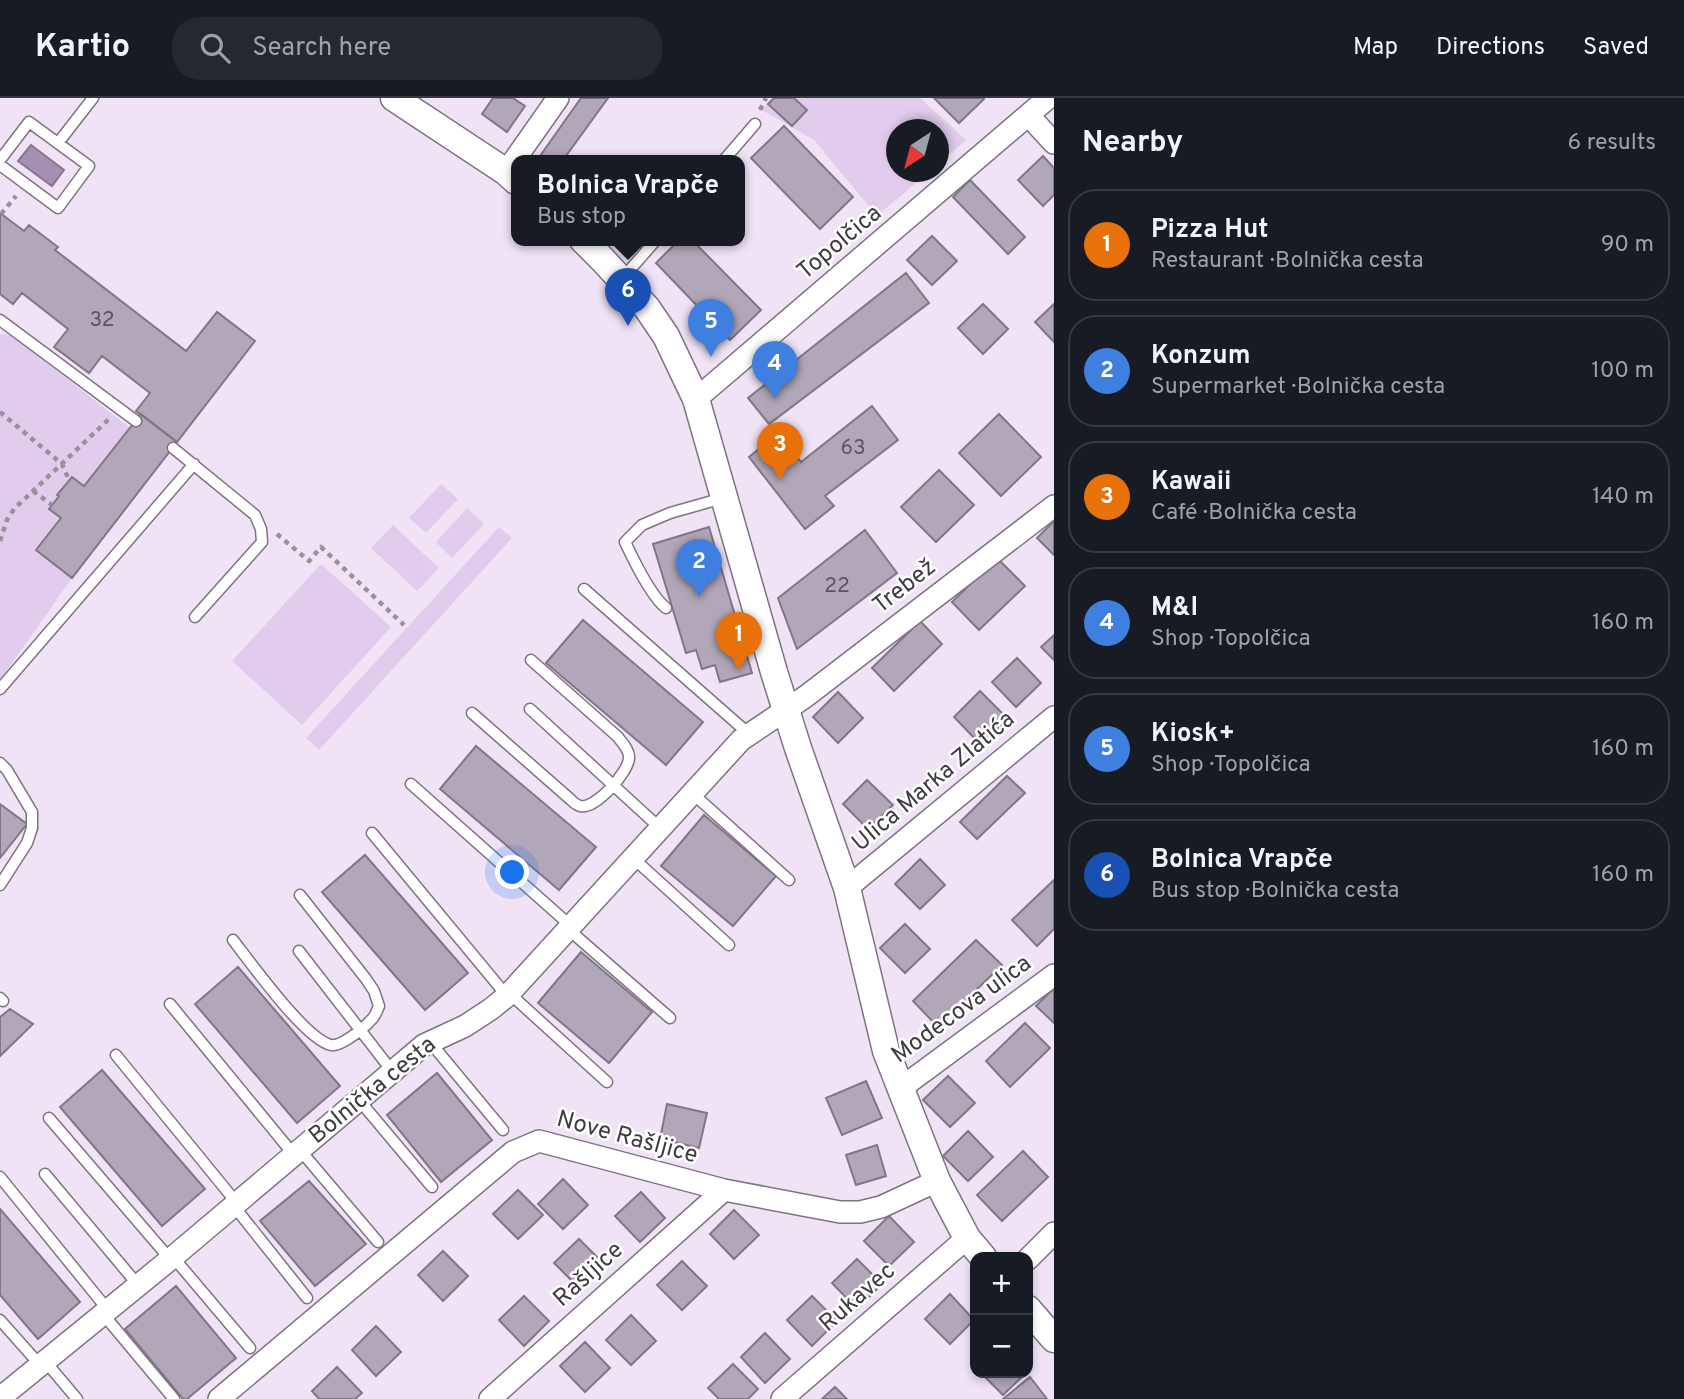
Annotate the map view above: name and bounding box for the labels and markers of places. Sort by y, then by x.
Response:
pin: 6 [605,268,651,326]
pin: 5 [688,299,734,357]
pin: 4 [752,341,798,399]
pin: 3 [757,422,803,480]
pin: 2 [676,539,722,597]
pin: 1 [716,612,762,670]

